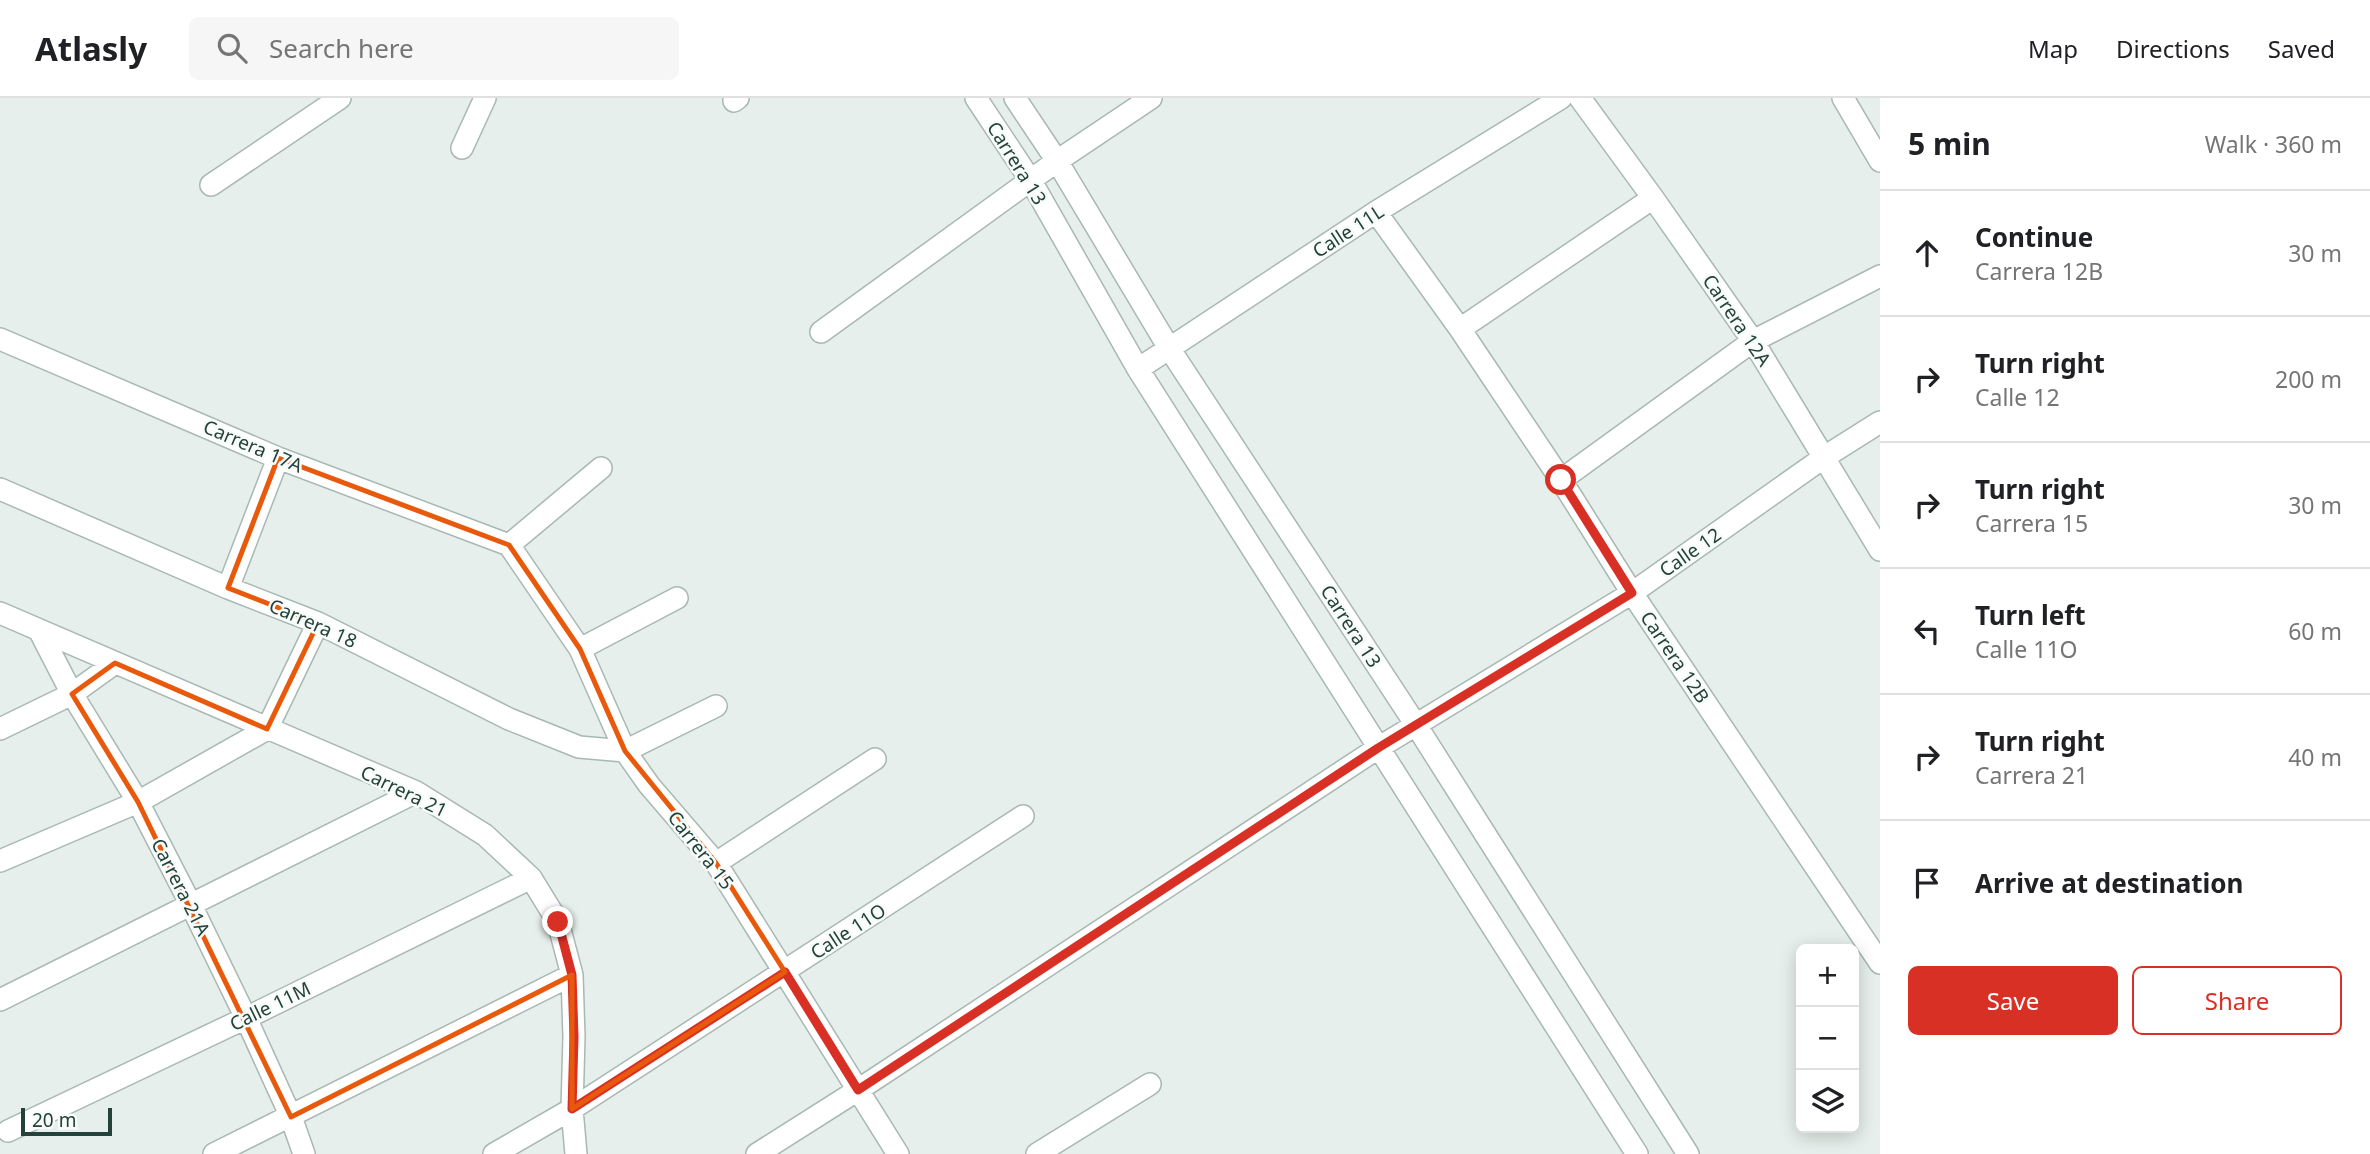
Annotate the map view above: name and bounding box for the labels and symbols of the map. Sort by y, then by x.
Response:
street label: Carrera 13 [981,116,1053,210]
street label: Calle 11L [1307,198,1389,264]
street label: Carrera 12A [1697,269,1778,372]
street label: Carrera 17A [199,413,307,479]
route start [1545,464,1576,495]
street label: Calle 12 [1654,521,1726,583]
street label: Carrera 13 [1315,580,1387,672]
street label: Carrera 18 [265,592,361,654]
street label: Carrera 12B [1635,606,1715,708]
street label: Carrera 21 [356,759,452,823]
street label: Carrera 15 [662,805,740,895]
street label: Carrera 21A [145,834,217,941]
street label: Calle 11O [805,897,891,965]
route end [542,906,573,937]
street label: Calle 11M [225,975,315,1037]
scale bar [21,1105,112,1137]

